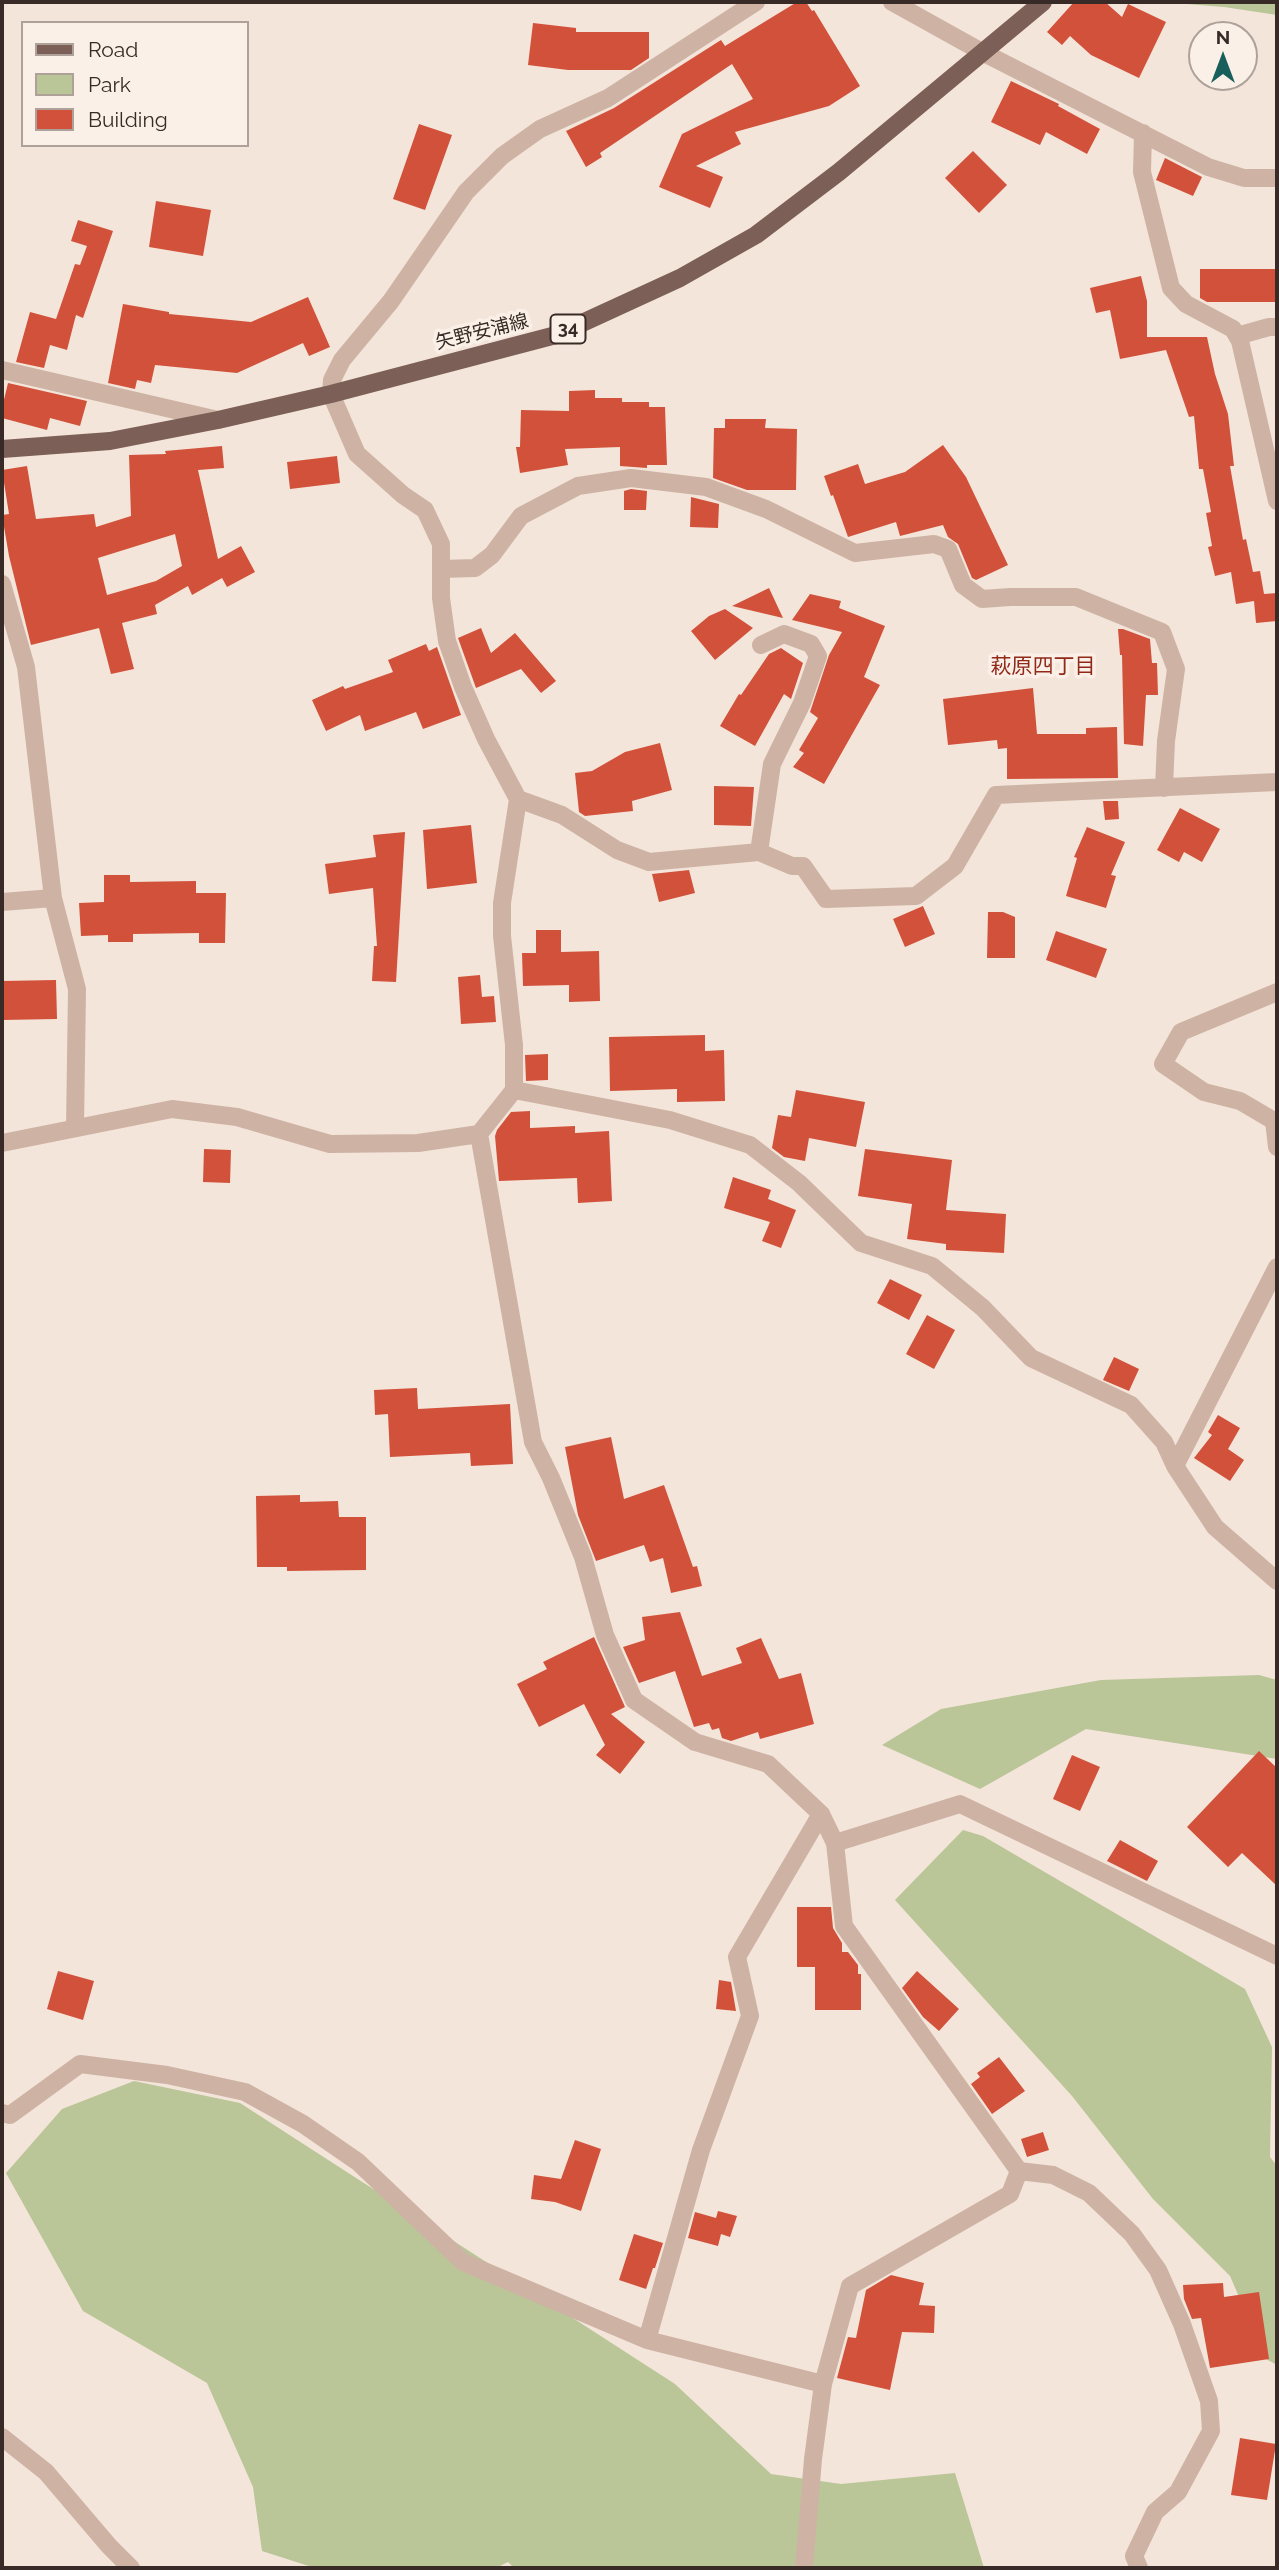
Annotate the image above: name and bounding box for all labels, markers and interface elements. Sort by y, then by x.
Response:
legend [21,21,248,147]
north arrow [1188,21,1258,91]
text: N [1216,26,1230,48]
text: Road [88,37,138,62]
text: Park [88,72,131,97]
text: Building [88,107,168,132]
street label: 矢野安浦線 [433,309,531,355]
road number: 34 [550,314,586,344]
district label: 萩原四丁目 [991,654,1095,680]

